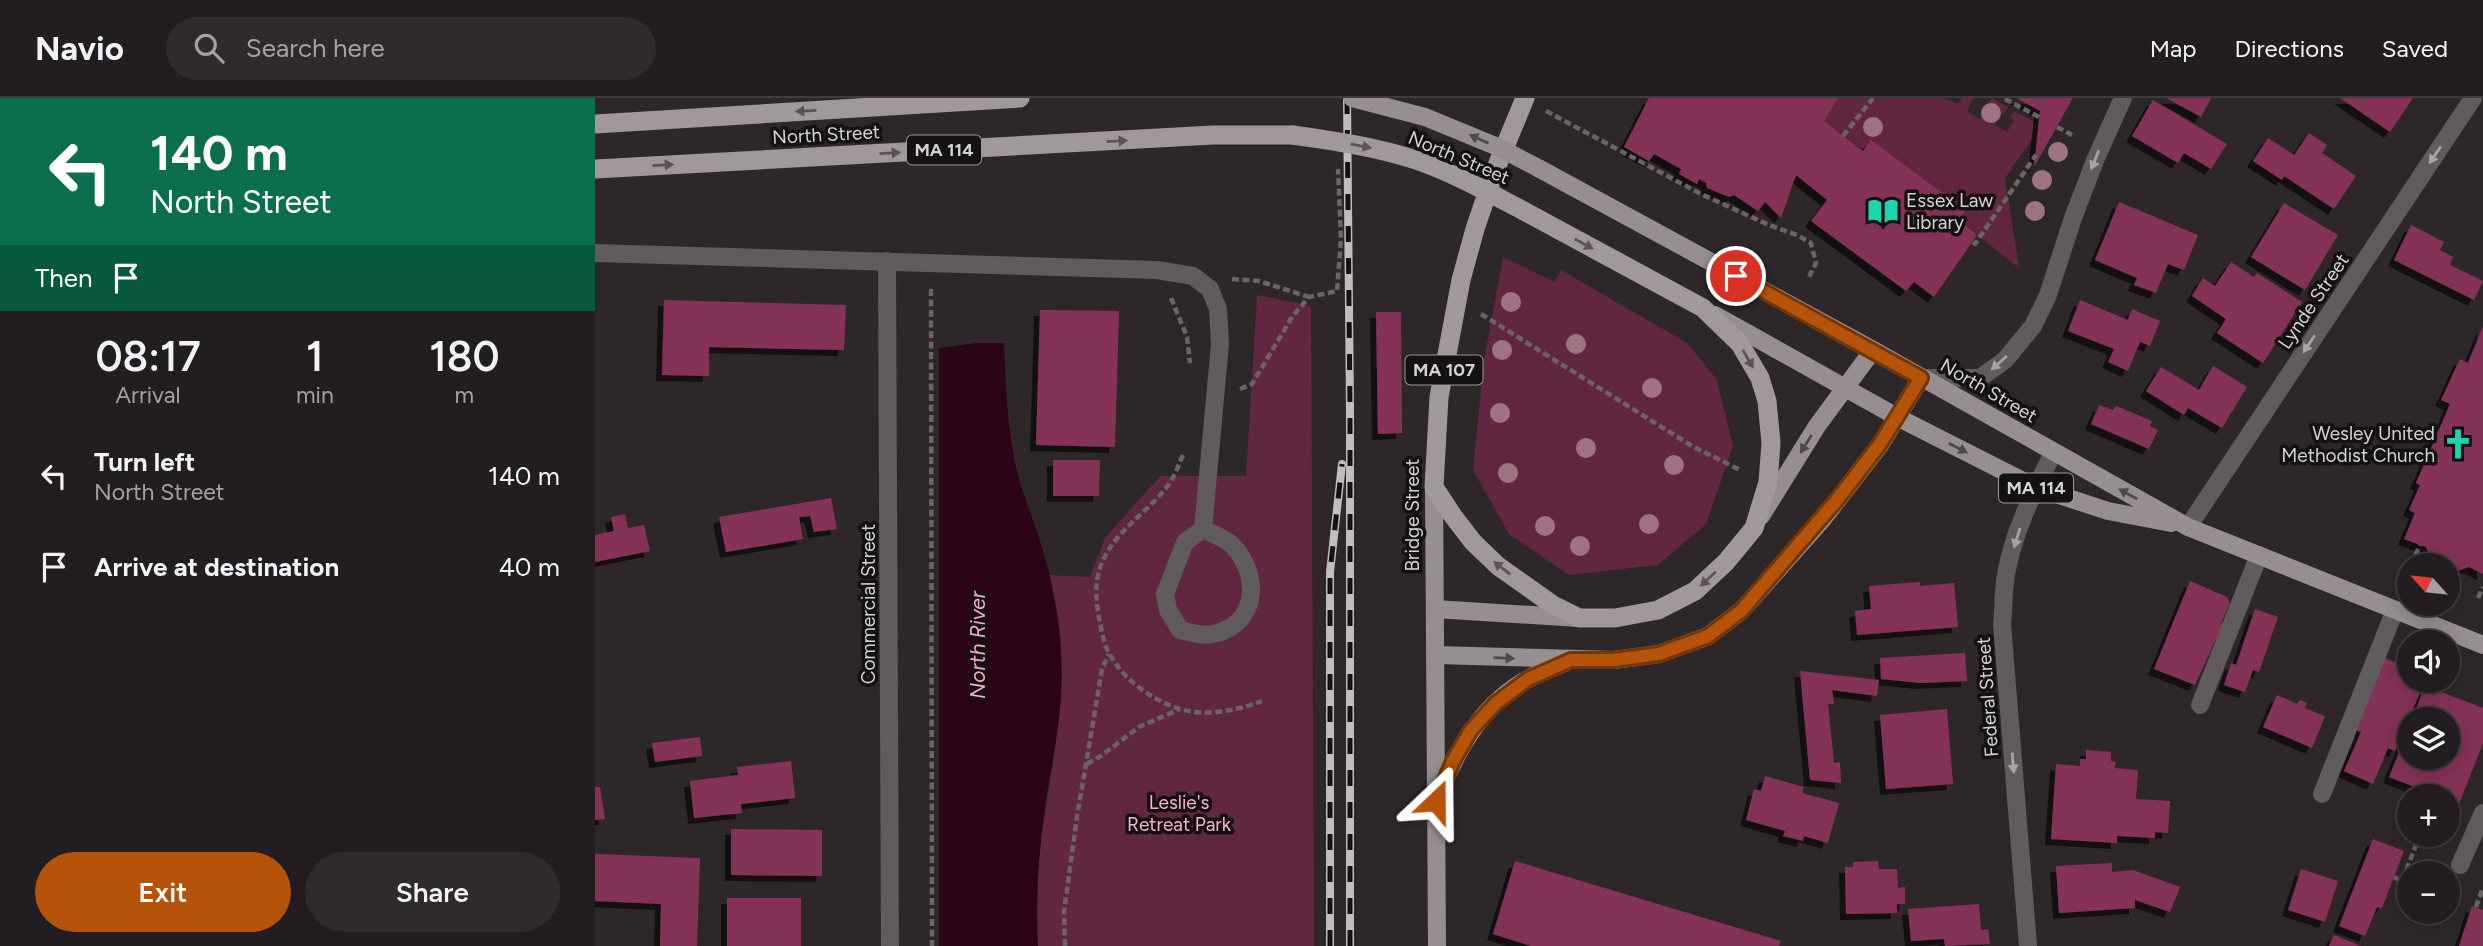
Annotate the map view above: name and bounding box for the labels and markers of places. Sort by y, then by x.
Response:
place label: Essex Law Library [1906,189,1993,234]
library icon: Essex Law Library [1866,194,1900,228]
pin [1706,246,1766,306]
place label: Wesley United Methodist Church [2281,422,2435,467]
church icon: Wesley United Methodist Church [2441,427,2475,461]

